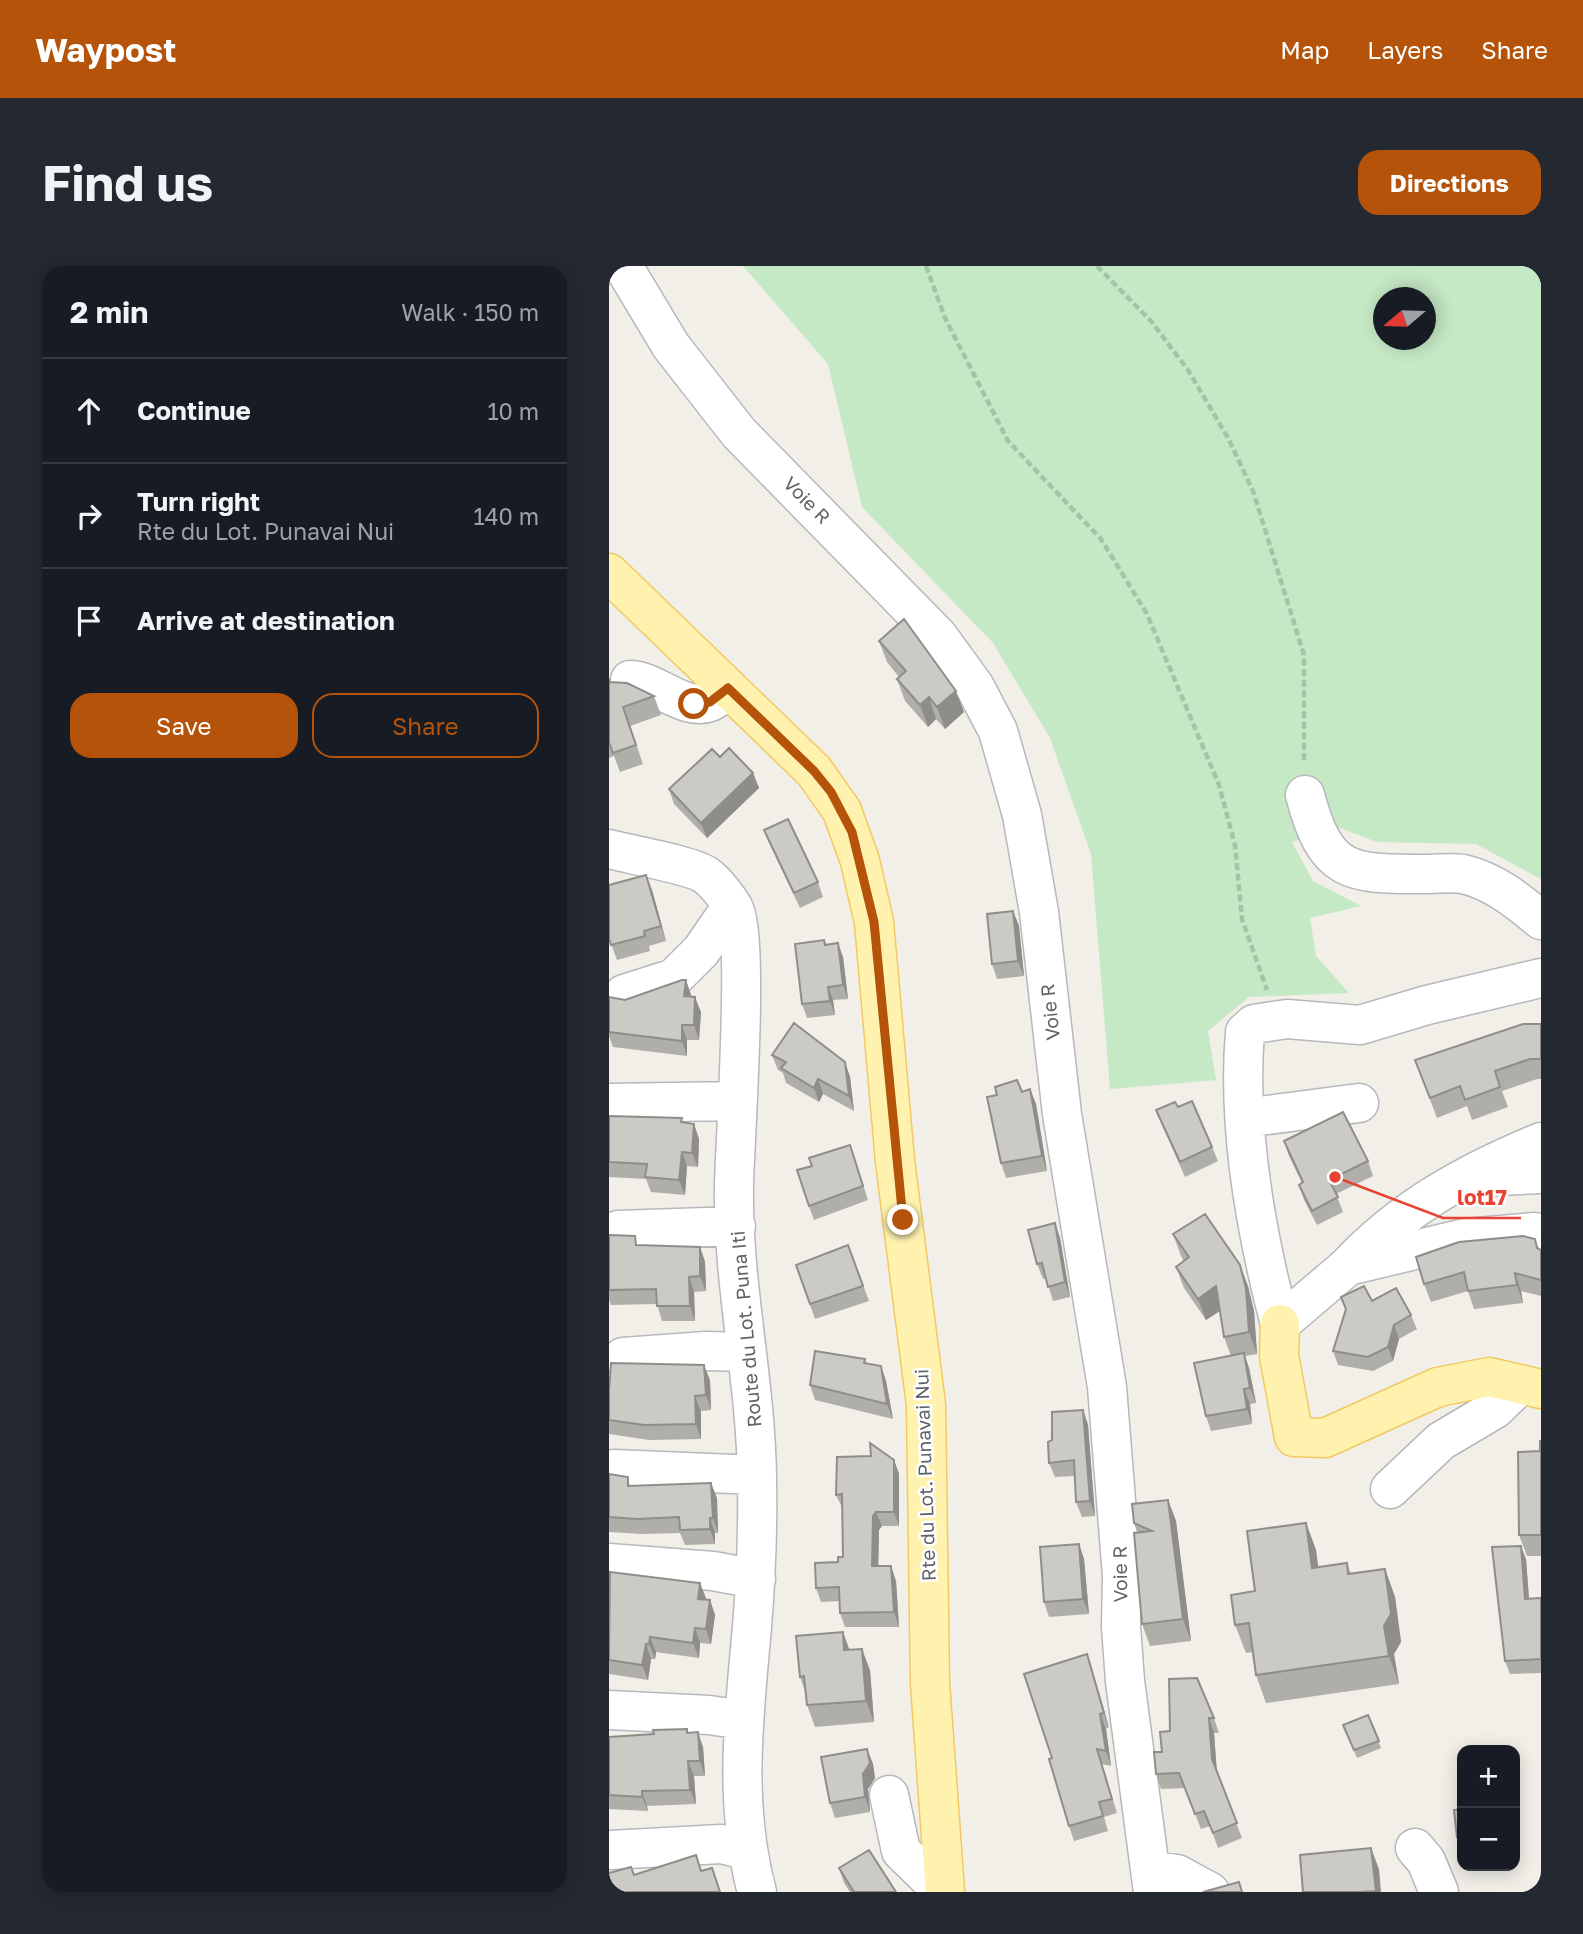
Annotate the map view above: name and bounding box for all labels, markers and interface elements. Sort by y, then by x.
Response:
text: Waypost [35,30,176,69]
text: Map [1280,35,1329,64]
text: Layers [1367,35,1443,64]
text: Share [1481,35,1548,64]
button: Directions [1358,150,1541,215]
text: Find us [42,153,213,212]
north arrow [1373,287,1436,350]
text: 2 min [70,294,148,330]
text: Walk · 150 m [401,298,539,326]
icon: ahead [70,392,108,430]
text: Continue [137,395,251,426]
text: 10 m [487,397,539,425]
street label: Voie R [779,471,836,528]
text: Turn right [137,486,260,517]
icon: right [70,497,108,535]
text: 140 m [473,502,539,530]
text: Rte du Lot. Punavai Nui [137,517,394,545]
icon: arrive [70,602,108,640]
text: Arrive at destination [137,605,395,636]
route start [678,688,709,719]
button: Save [70,693,298,758]
button: Share [312,693,539,758]
street label: Voie R [1035,983,1064,1041]
callout: lot17 [1443,1176,1521,1218]
text: lot17 [1457,1184,1507,1210]
route end [887,1204,918,1235]
street label: Route du Lot. Puna Iti [725,1230,766,1428]
street label: Rte du Lot. Punavai Nui [909,1368,940,1582]
street label: Voie R [1108,1545,1131,1603]
map controls [1457,1745,1520,1871]
button: + [1457,1745,1520,1808]
button: − [1457,1808,1520,1871]

